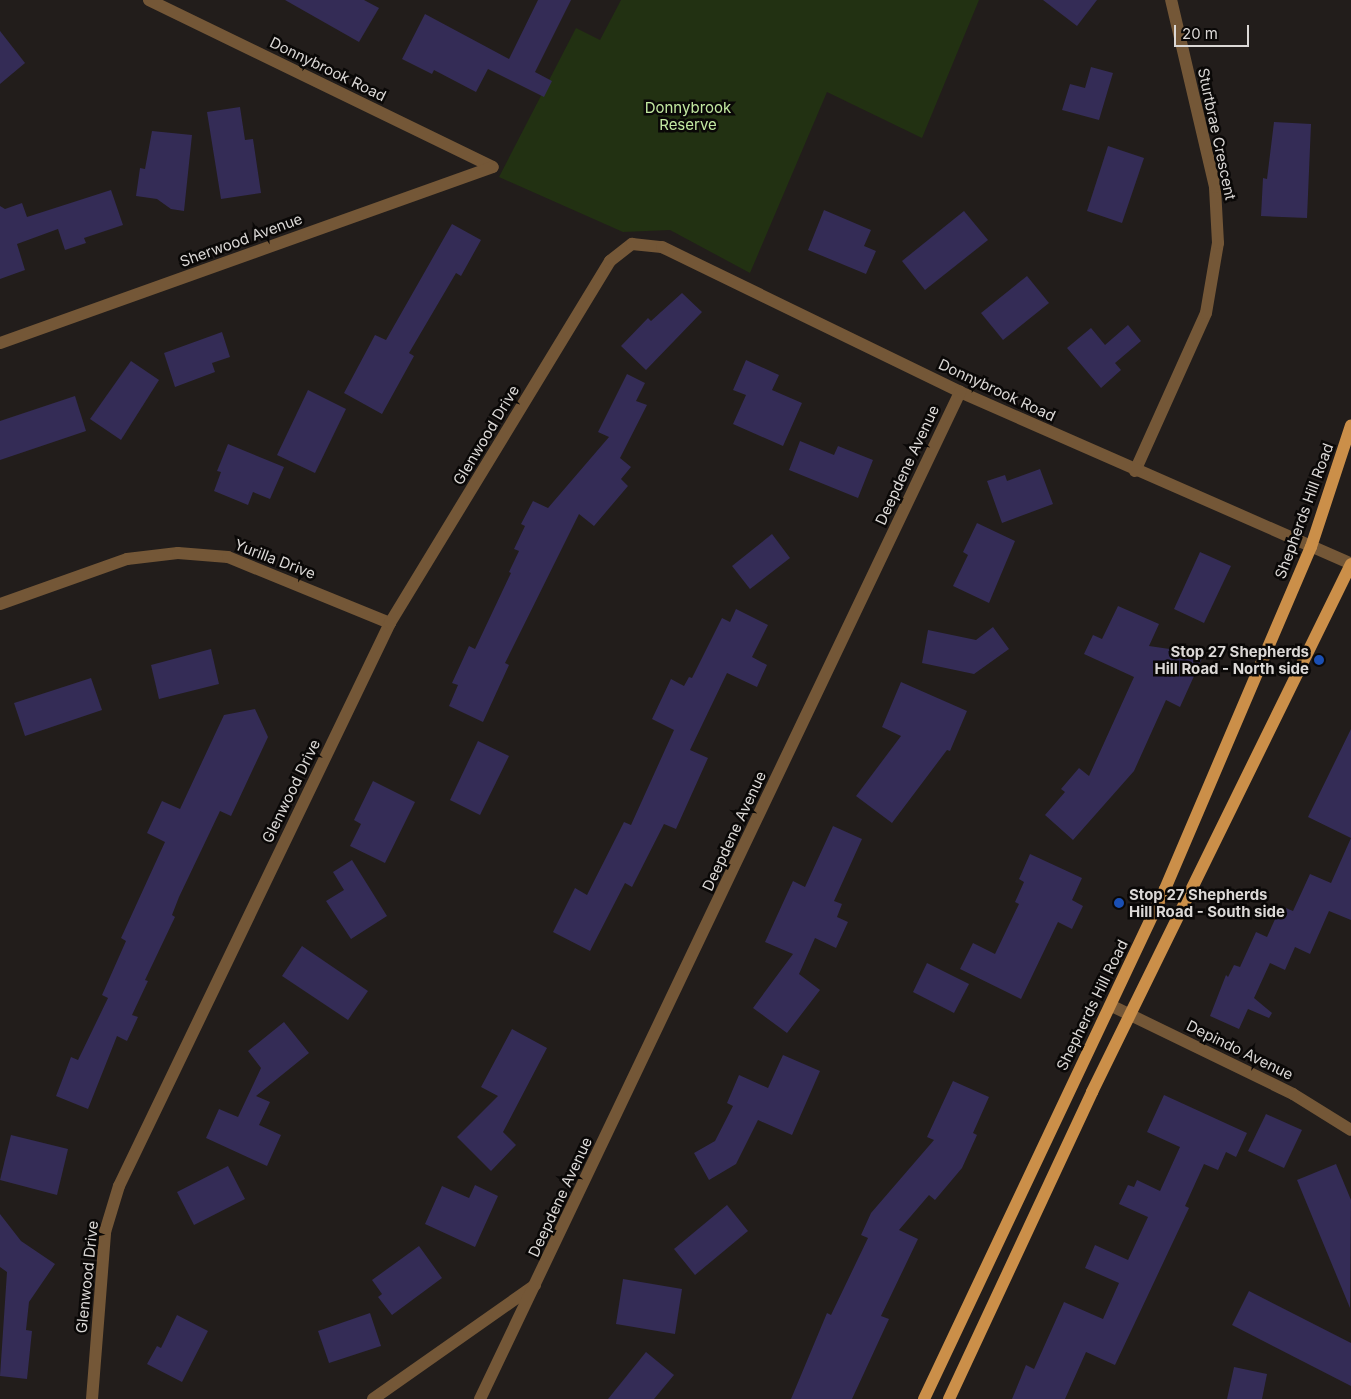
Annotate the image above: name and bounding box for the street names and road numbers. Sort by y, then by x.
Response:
street label: Donnybrook Road [267,33,389,105]
street label: Sturtbrae Crescent [1194,66,1240,202]
street label: Sherwood Avenue [177,209,305,271]
street label: Donnybrook Road [936,355,1058,425]
street label: Glenwood Drive [449,382,523,488]
street label: Deepdene Avenue [871,402,943,528]
street label: Shepherds Hill Road [1271,441,1337,581]
street label: Yurilla Drive [232,535,318,583]
street label: Glenwood Drive [258,736,324,846]
street label: Deepdene Avenue [698,768,770,894]
street label: Shepherds Hill Road [1053,937,1131,1073]
street label: Depindo Avenue [1184,1016,1296,1084]
street label: Deepdene Avenue [524,1134,596,1260]
street label: Glenwood Drive [72,1220,102,1334]

